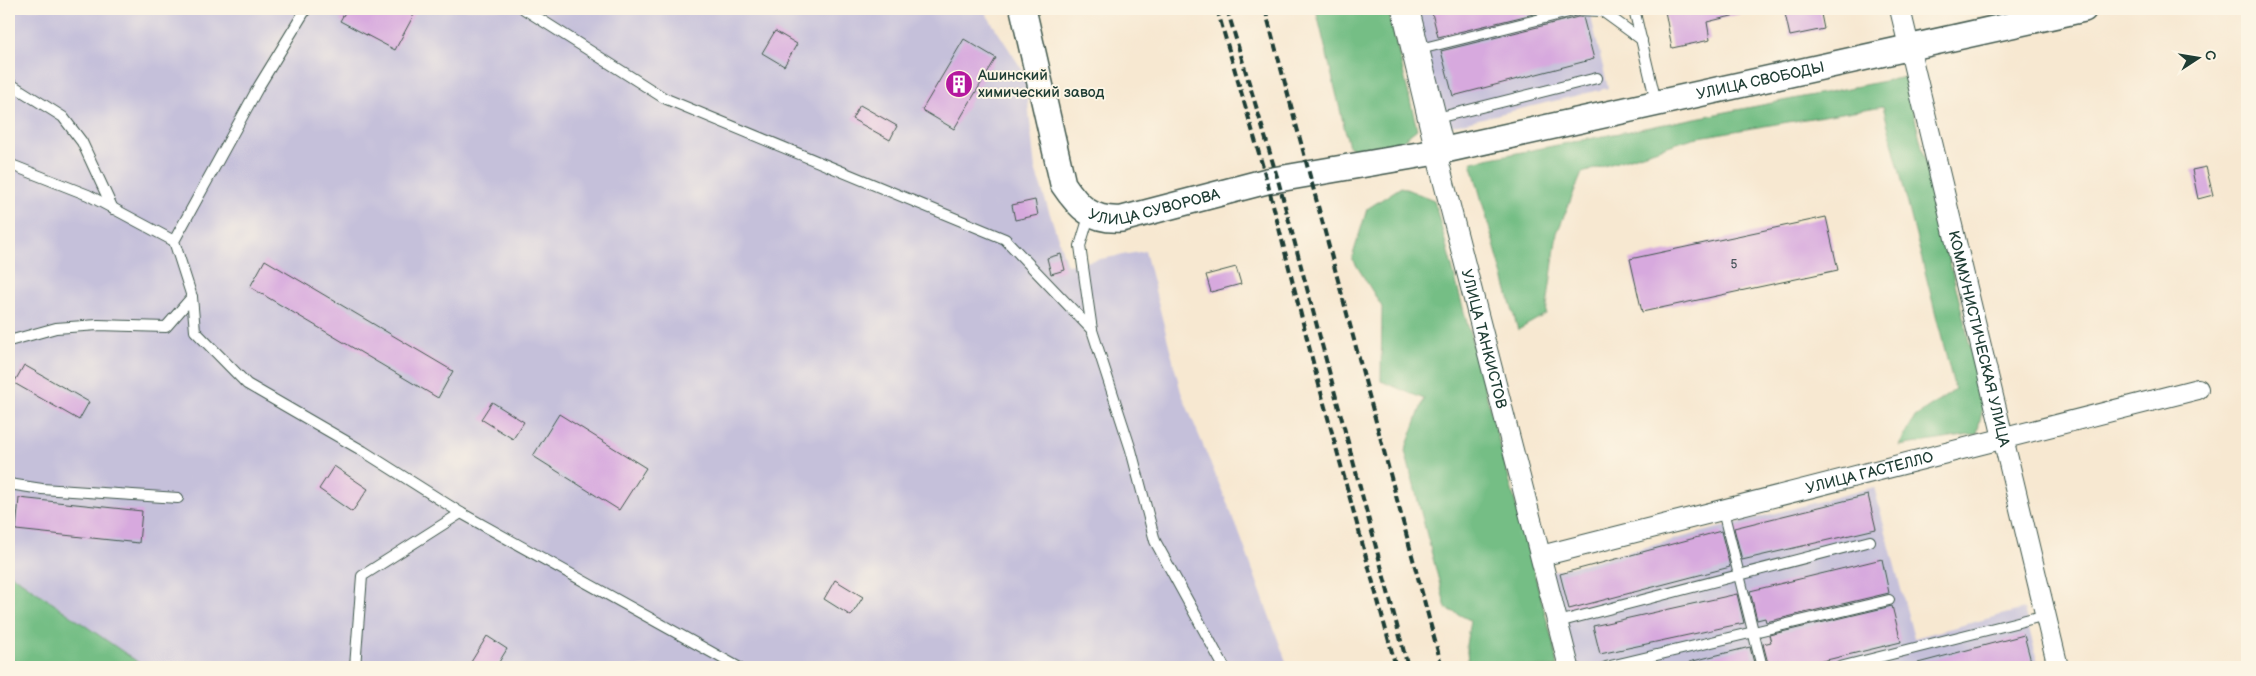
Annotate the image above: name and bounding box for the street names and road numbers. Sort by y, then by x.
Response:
street label: УЛИЦА СВОБОДЫ [1695,57,1826,104]
street label: УЛИЦА СУВОРОВА [1085,184,1223,229]
street label: КОММУНИСТИЧЕСКАЯ УЛИЦА [1944,229,2014,449]
street label: УЛИЦА ТАНКИСТОВ [1457,267,1511,411]
street label: УЛИЦА ГАСТЕЛЛО [1804,447,1936,498]

